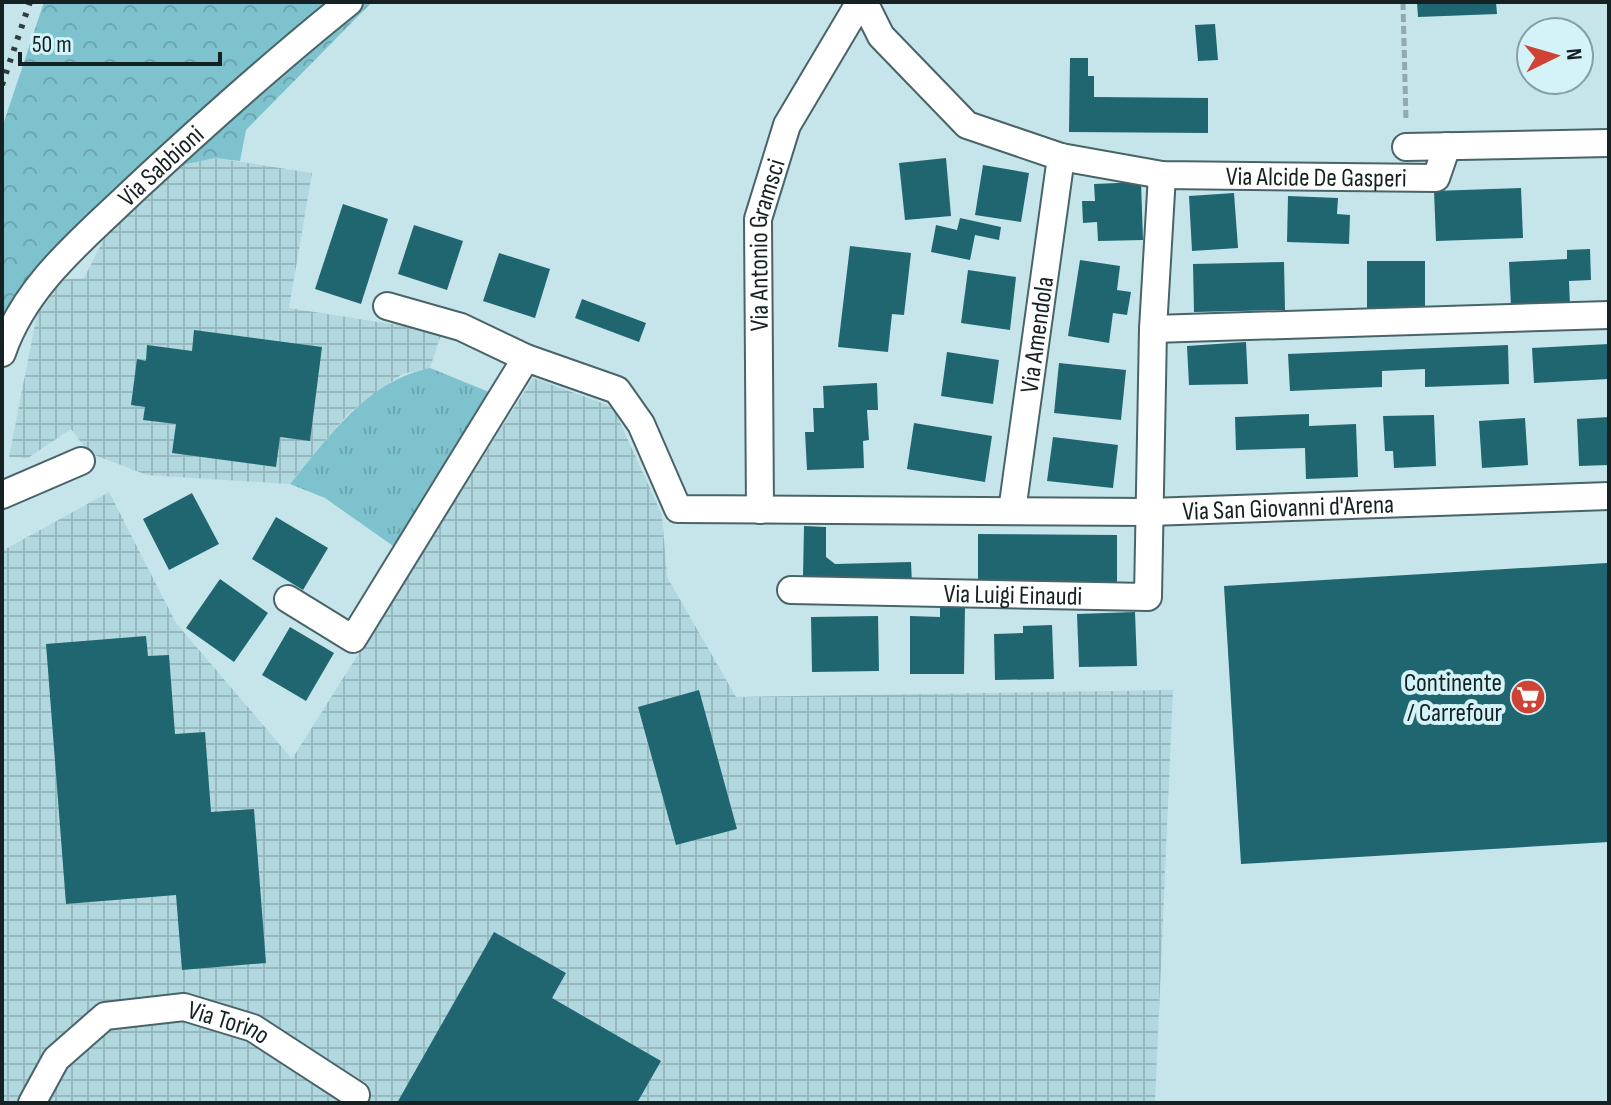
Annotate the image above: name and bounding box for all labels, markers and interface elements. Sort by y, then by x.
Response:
scale bar [20,16,220,66]
north arrow [1515,16,1595,96]
text: 50 m [32,30,72,59]
text: N [1559,47,1587,61]
street label: Via Sabbioni [112,120,211,214]
street label: Via Antonio Gramsci [744,155,793,331]
street label: Via Alcide De Gasperi [1226,162,1407,195]
street label: Via Amendola [1015,275,1061,395]
street label: Via San Giovanni d'Arena [1182,490,1395,528]
street label: Via Luigi Einaudi [943,579,1083,613]
place label: Continente / Carrefour [1404,668,1503,729]
supermarket icon: Continente / Carrefour [1509,678,1547,716]
street label: Via Torino [184,995,275,1052]

